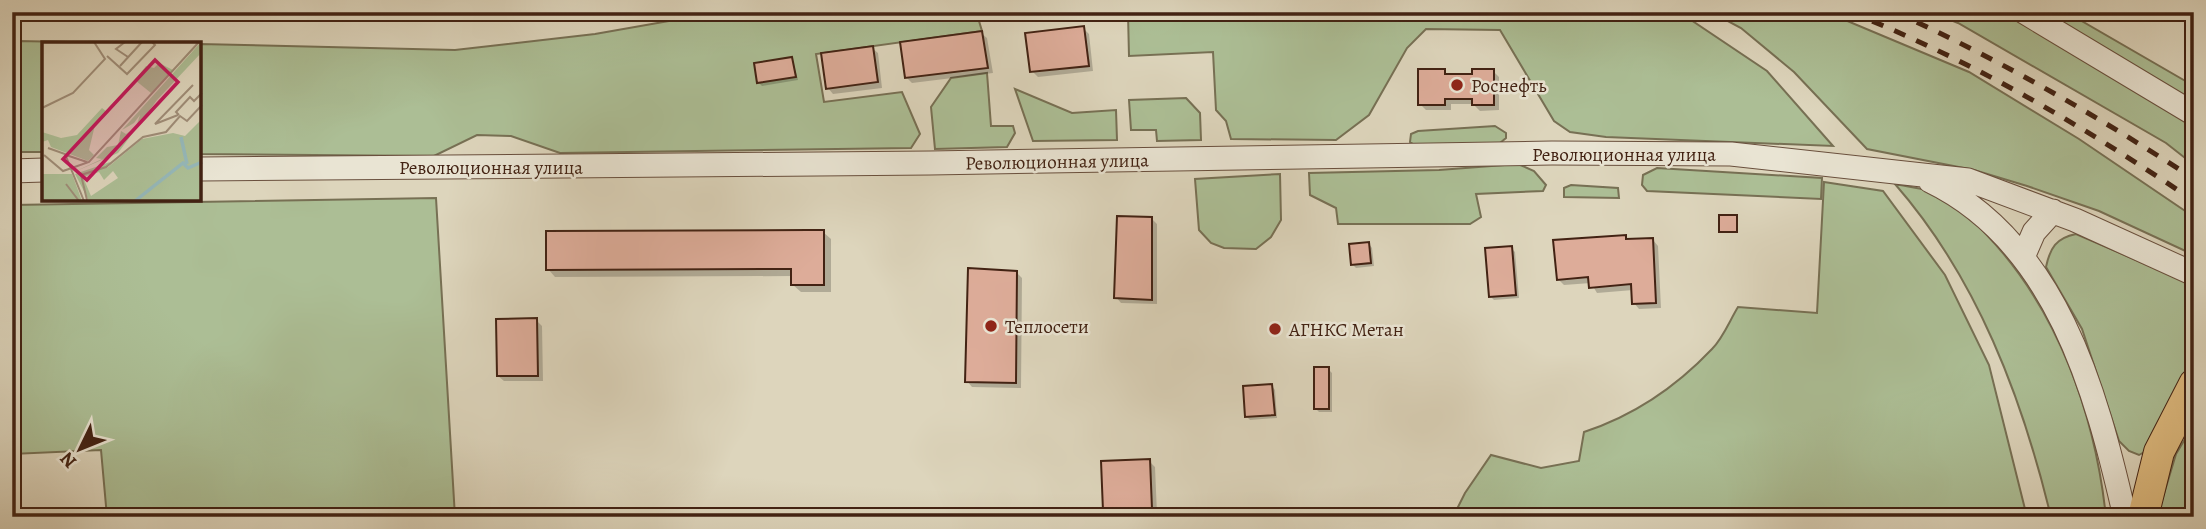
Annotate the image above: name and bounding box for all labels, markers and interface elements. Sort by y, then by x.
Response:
inset map [42,42,201,201]
place label: Роснефть [1471,73,1546,99]
marker: Роснефть [1449,77,1465,93]
street label: Революционная улица [1532,142,1716,168]
street label: Революционная улица [965,147,1149,177]
street label: Революционная улица [399,155,583,181]
place label: Теплосети [1005,314,1089,340]
place label: АГНКС Метан [1288,317,1404,343]
marker: Теплосети [983,318,999,334]
marker: АГНКС Метан [1267,321,1283,337]
north arrow [46,414,116,484]
text: N [54,446,83,474]

